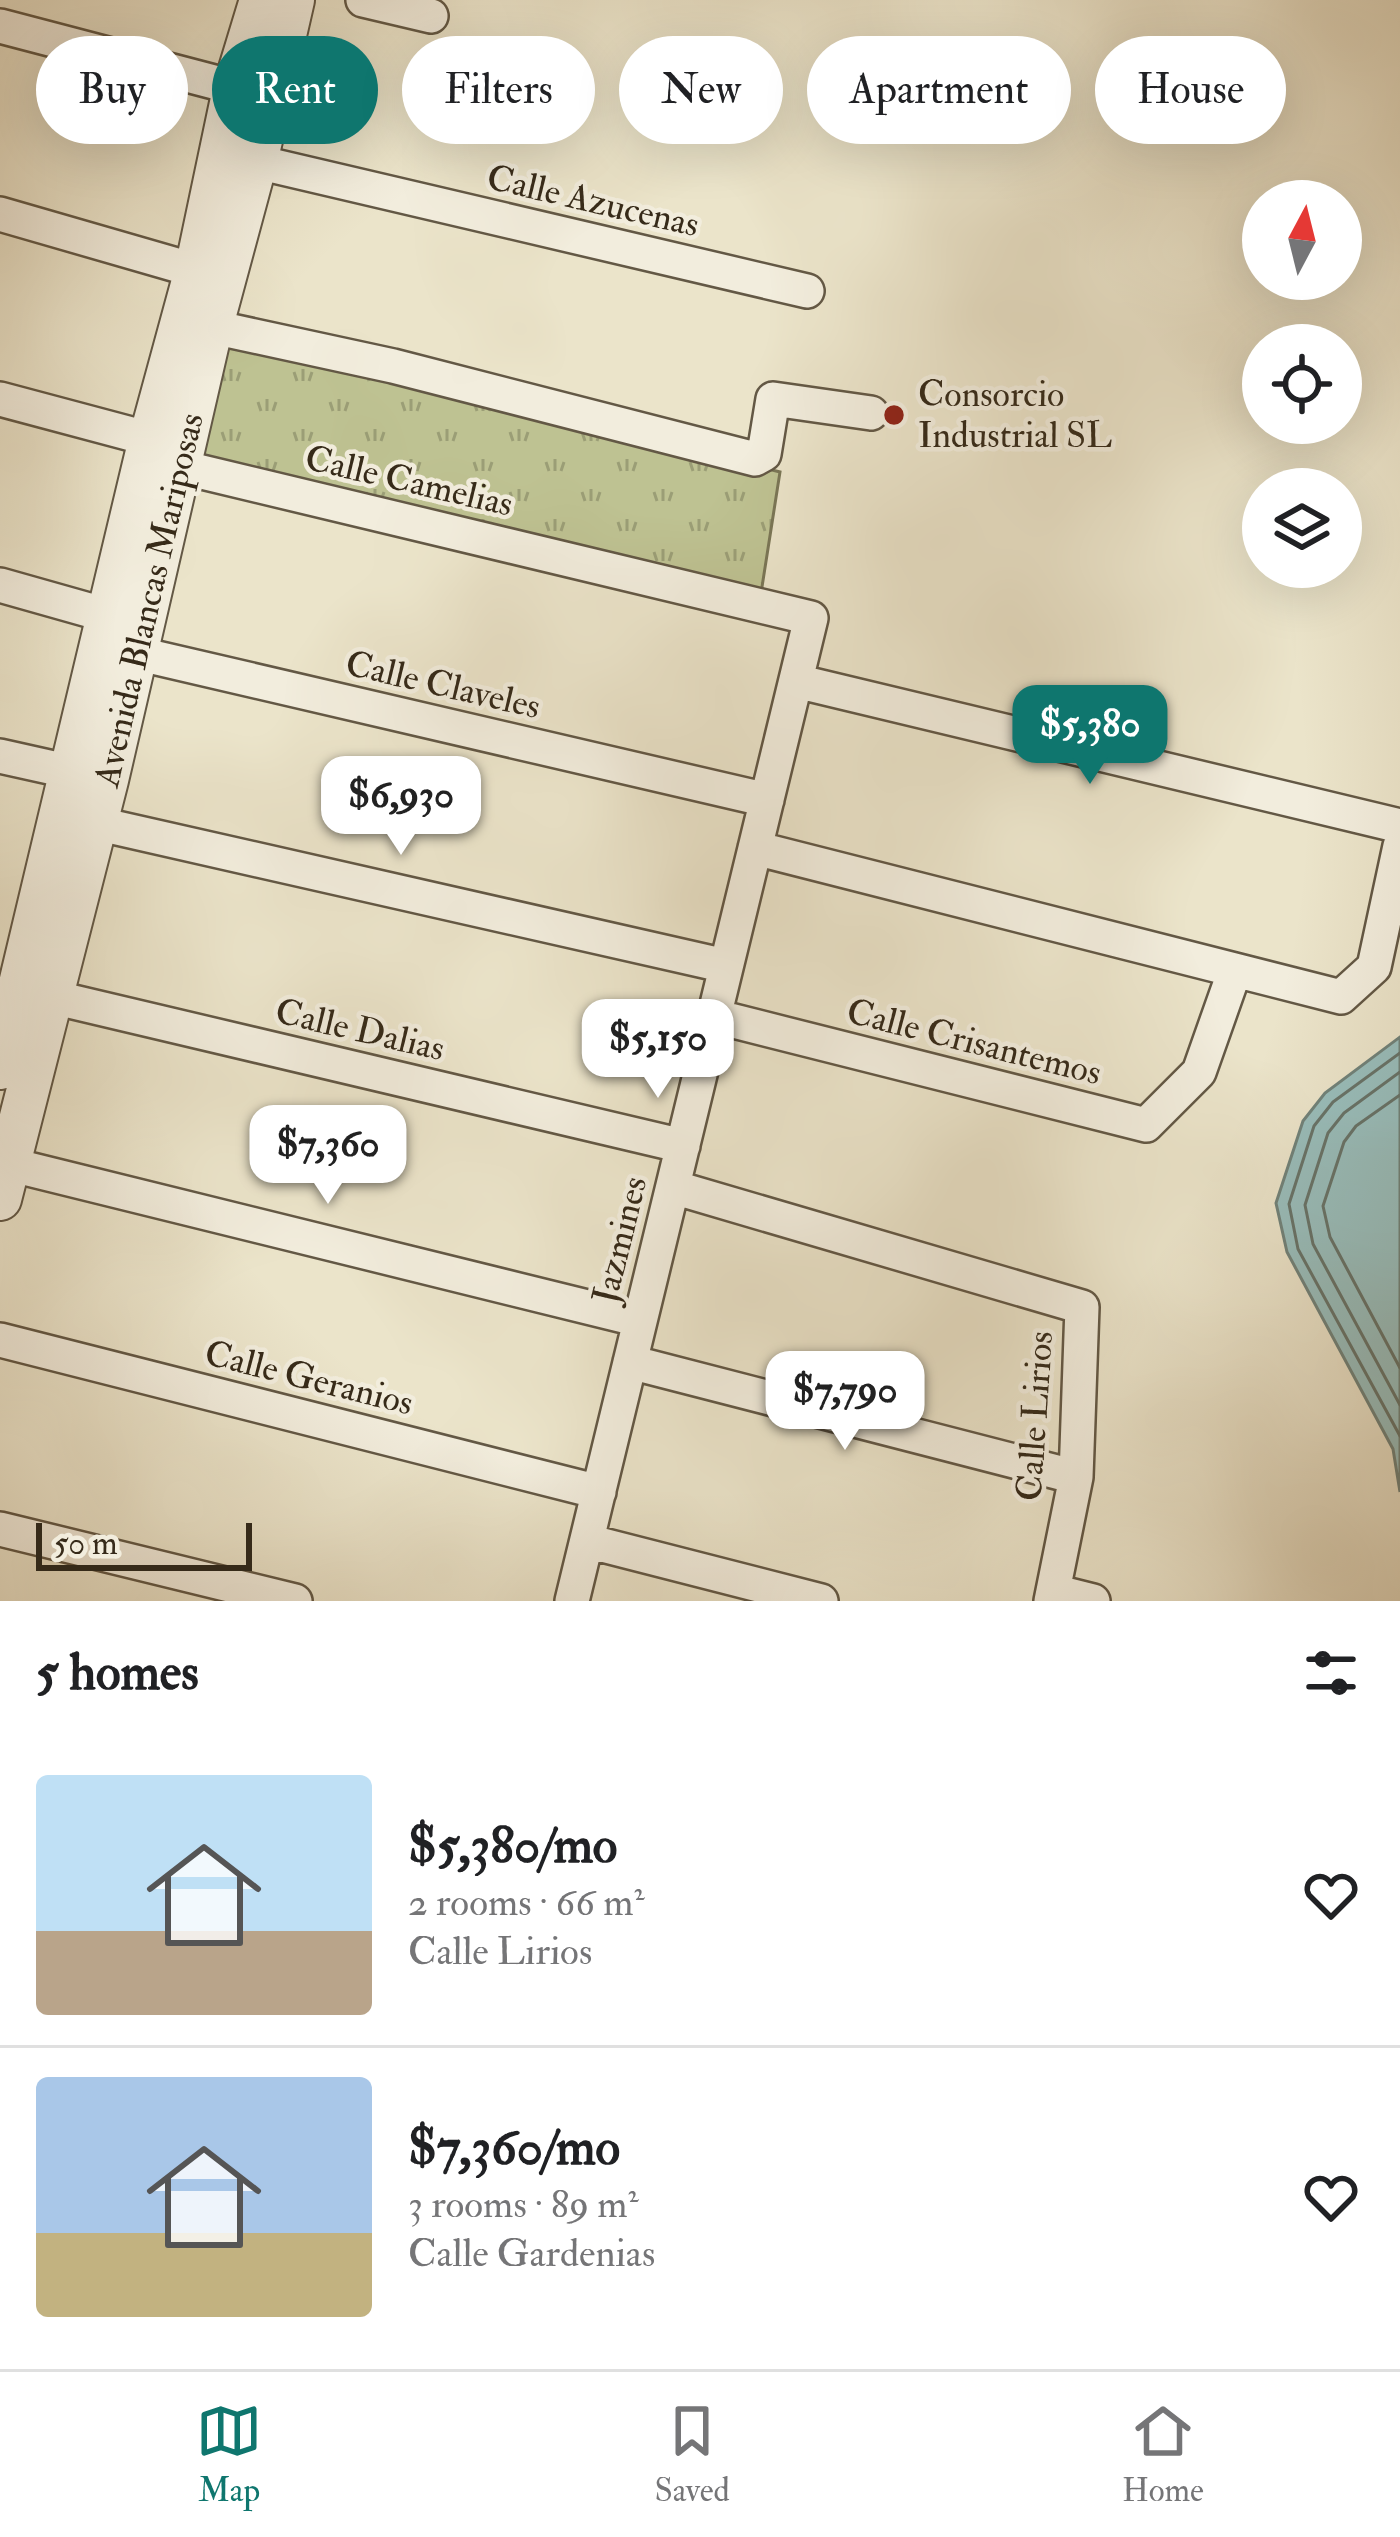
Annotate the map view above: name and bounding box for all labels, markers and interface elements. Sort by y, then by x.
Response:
chip: Buy [36,36,188,144]
chip: Rent [212,36,378,144]
chip: Filters [402,36,595,144]
chip: New [619,36,783,144]
chip: Apartment [807,36,1071,144]
chip: House [1095,36,1286,144]
street label: Calle Azucenas [483,155,703,247]
north arrow [1242,180,1362,300]
map controls [1242,180,1362,588]
button: locate [1242,324,1362,444]
place label: Consorcio Industrial SL [918,372,1112,458]
marker: Consorcio Industrial SL [881,402,907,428]
street label: Avenida Blancas Mariposas [84,408,214,793]
street label: Calle Camelias [301,435,517,527]
button: layers [1242,468,1362,588]
street label: Calle Claveles [341,641,545,729]
pin: $5,380 [992,685,1188,787]
text: $5,380 [1039,699,1141,748]
pin: $6,930 [303,756,499,858]
text: $6,930 [348,770,454,819]
street label: Calle Dalias [271,989,449,1071]
street label: Calle Crisantemos [842,989,1106,1095]
pin: $5,150 [560,999,756,1101]
text: $5,150 [609,1013,707,1062]
pin: $7,360 [230,1105,426,1207]
text: $7,360 [276,1119,380,1168]
street label: Jazmines [582,1172,657,1309]
street label: Calle Geranios [200,1330,418,1426]
street label: Calle Lirios [1007,1330,1063,1502]
pin: $7,790 [747,1351,943,1453]
text: $7,790 [793,1365,897,1414]
scale bar [36,1517,252,1570]
text: 50 m [54,1523,118,1564]
icon: filters [1298,1640,1364,1706]
text: 5 homes [36,1641,199,1705]
text: $5,380/mo [408,1814,617,1878]
icon: home [132,1823,276,1967]
icon: heart [1298,1862,1364,1928]
text: 2 rooms · 66 m² [408,1878,644,1927]
text: Calle Lirios [408,1927,592,1976]
text: $7,360/mo [408,2116,620,2180]
icon: home [132,2125,276,2269]
icon: heart [1298,2164,1364,2230]
text: 3 rooms · 89 m² [408,2180,639,2229]
text: Calle Gardenias [408,2229,655,2278]
tab: Map [196,2398,262,2511]
tab: Saved [654,2398,730,2511]
tab: Home [1122,2398,1204,2511]

